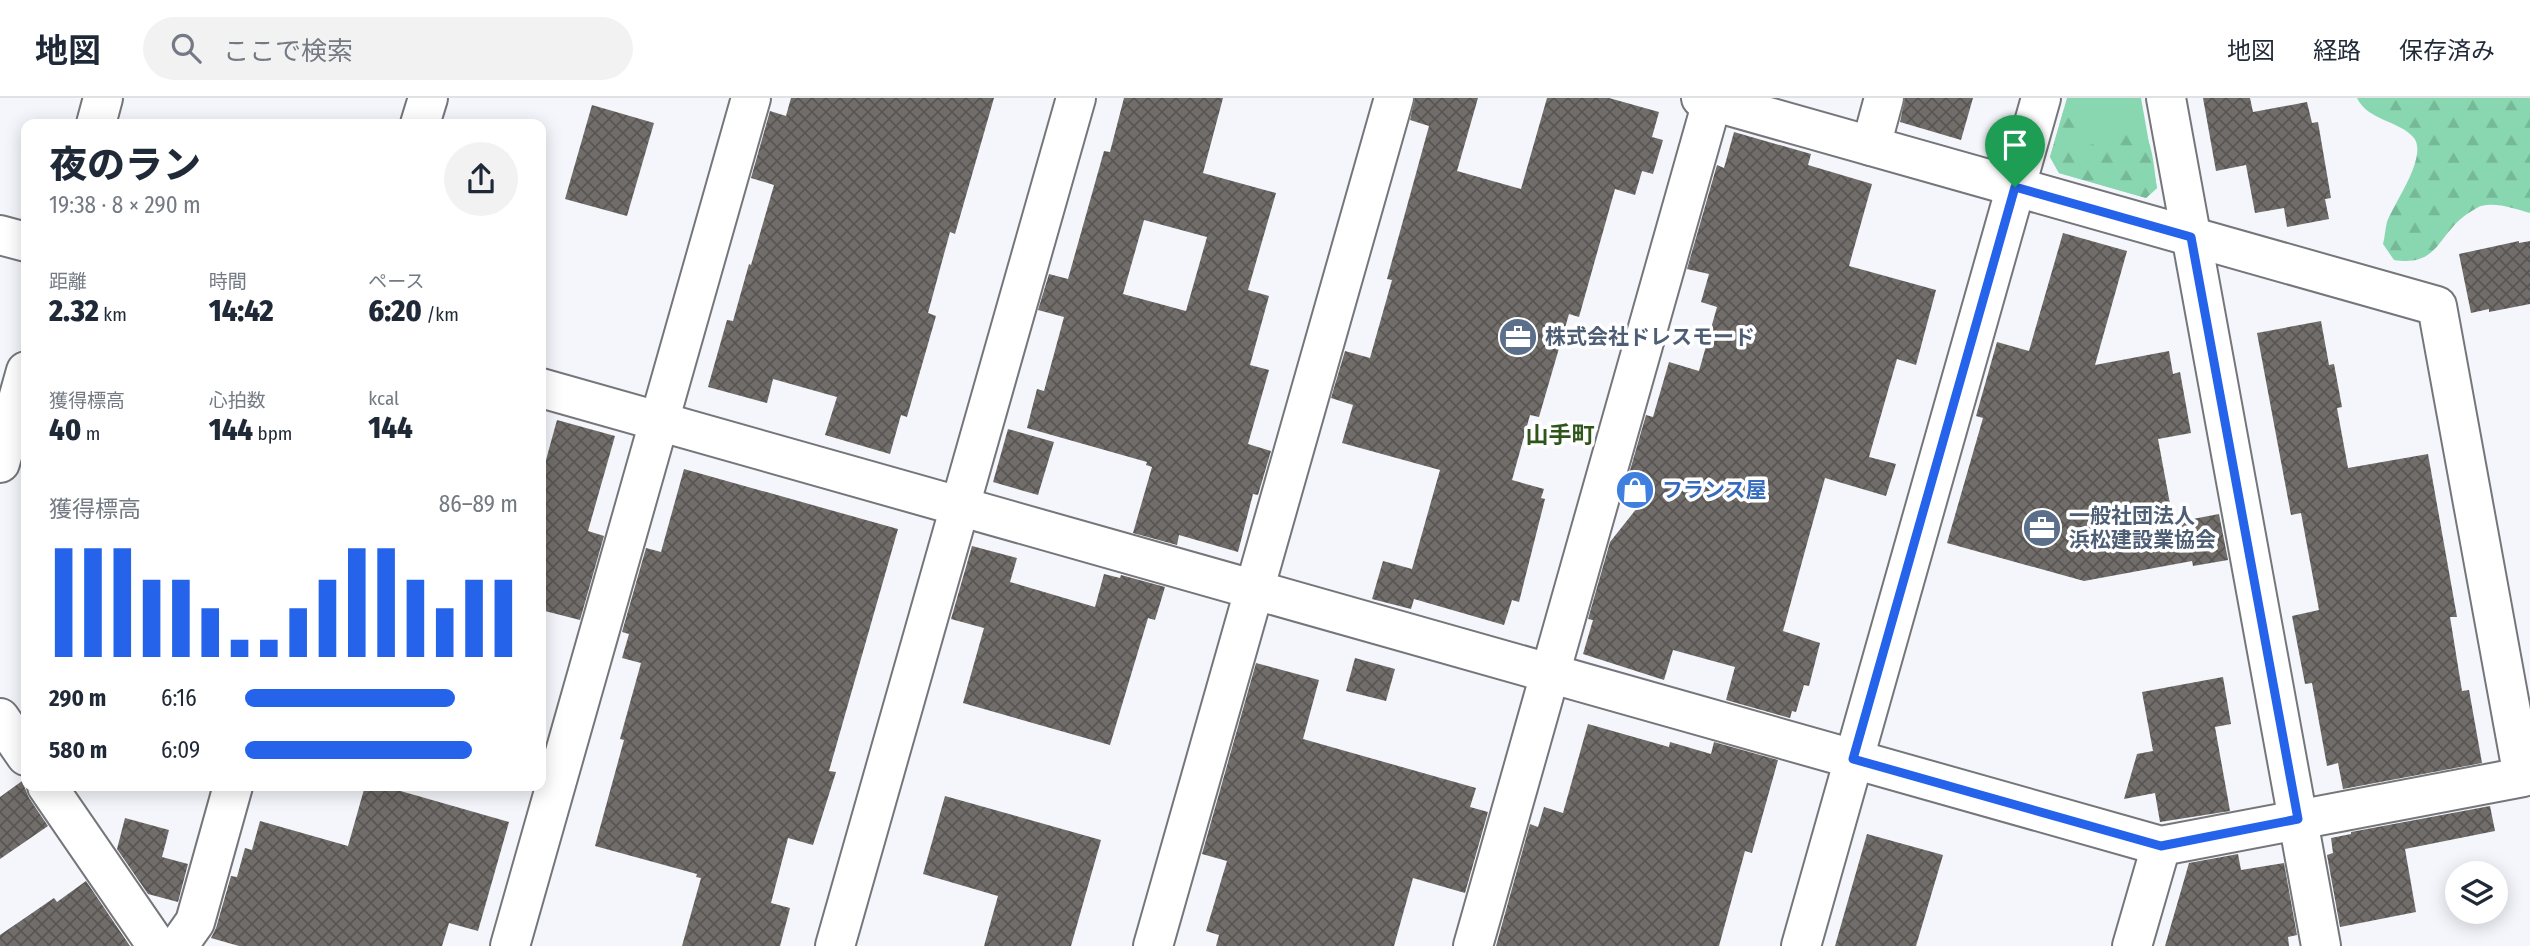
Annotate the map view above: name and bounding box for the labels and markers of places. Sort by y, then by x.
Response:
pin [1985,115,2045,187]
office icon: 株式会社ドレスモード [1497,316,1539,358]
place label: 株式会社ドレスモード [1545,324,1755,350]
shop icon: フランス屋 [1614,469,1656,511]
place label: フランス屋 [1662,477,1767,503]
place label: 一般社団法人 浜松建設業協会 [2069,503,2216,553]
office icon: 一般社団法人 浜松建設業協会 [2021,507,2063,549]

